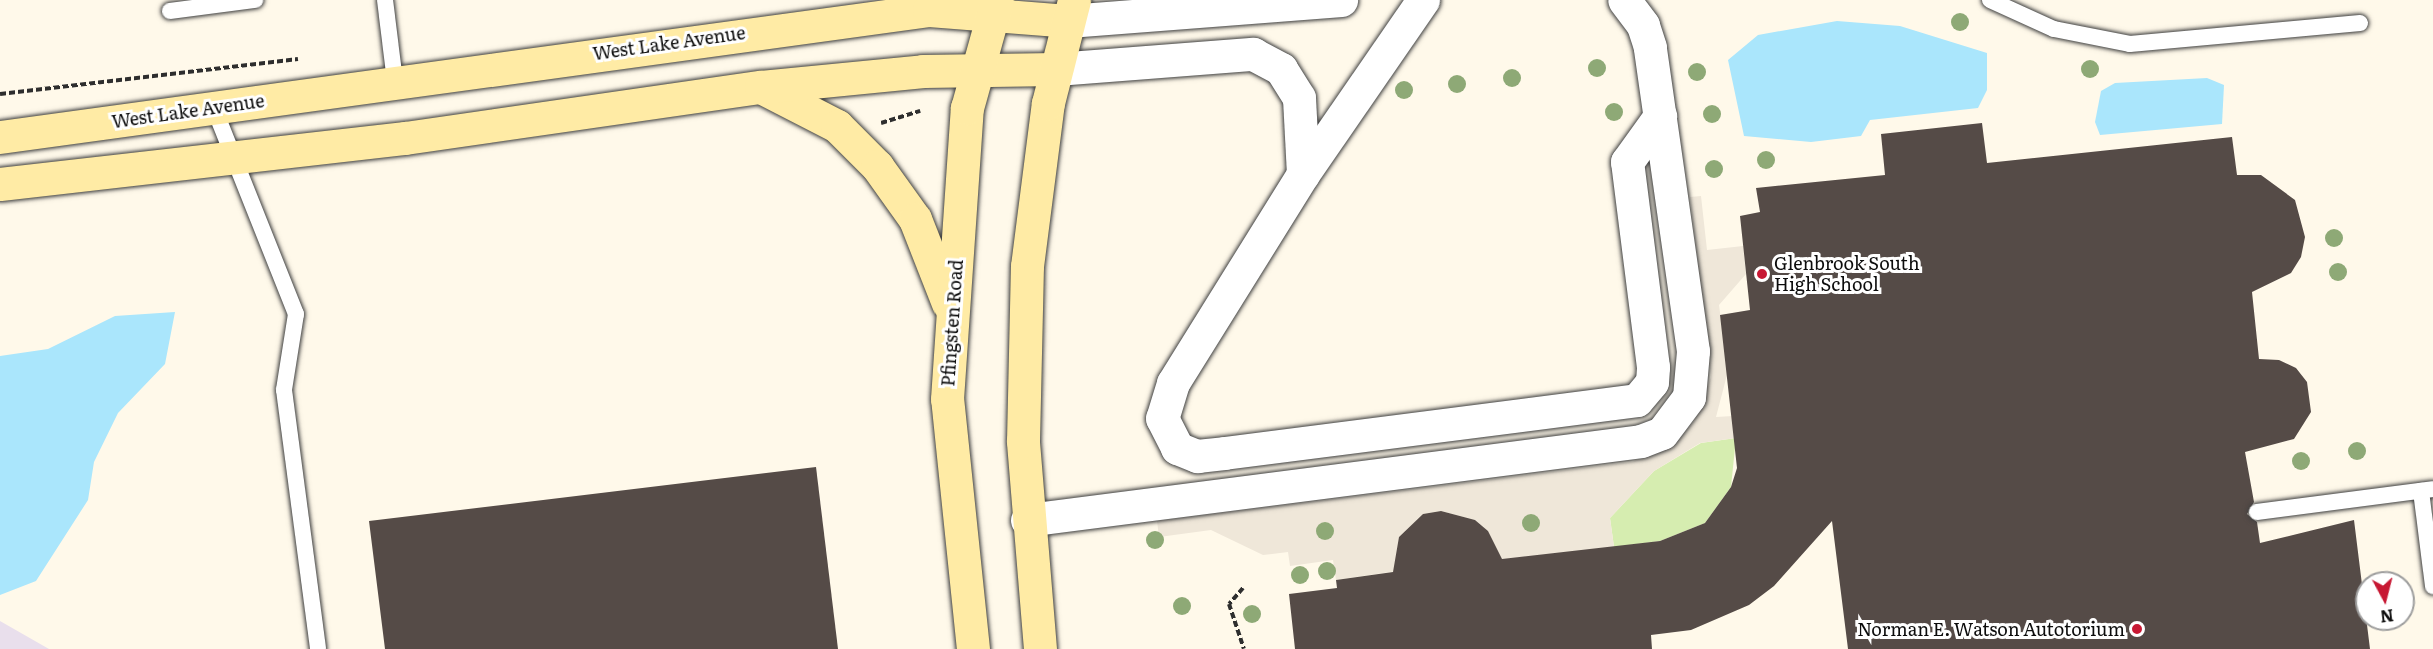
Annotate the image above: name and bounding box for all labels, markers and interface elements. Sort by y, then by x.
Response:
street label: West Lake Avenue [591,22,747,64]
street label: West Lake Avenue [110,90,266,132]
place label: Glenbrook South High School [1774,253,1920,296]
street label: Pfingsten Road [937,259,967,387]
marker: Glenbrook South High School [1755,267,1769,281]
north arrow [2355,571,2415,631]
text: N [2379,604,2395,630]
place label: Norman E. Watson Autotorium [1857,618,2125,640]
marker: Norman E. Watson Autotorium [2130,622,2144,636]

